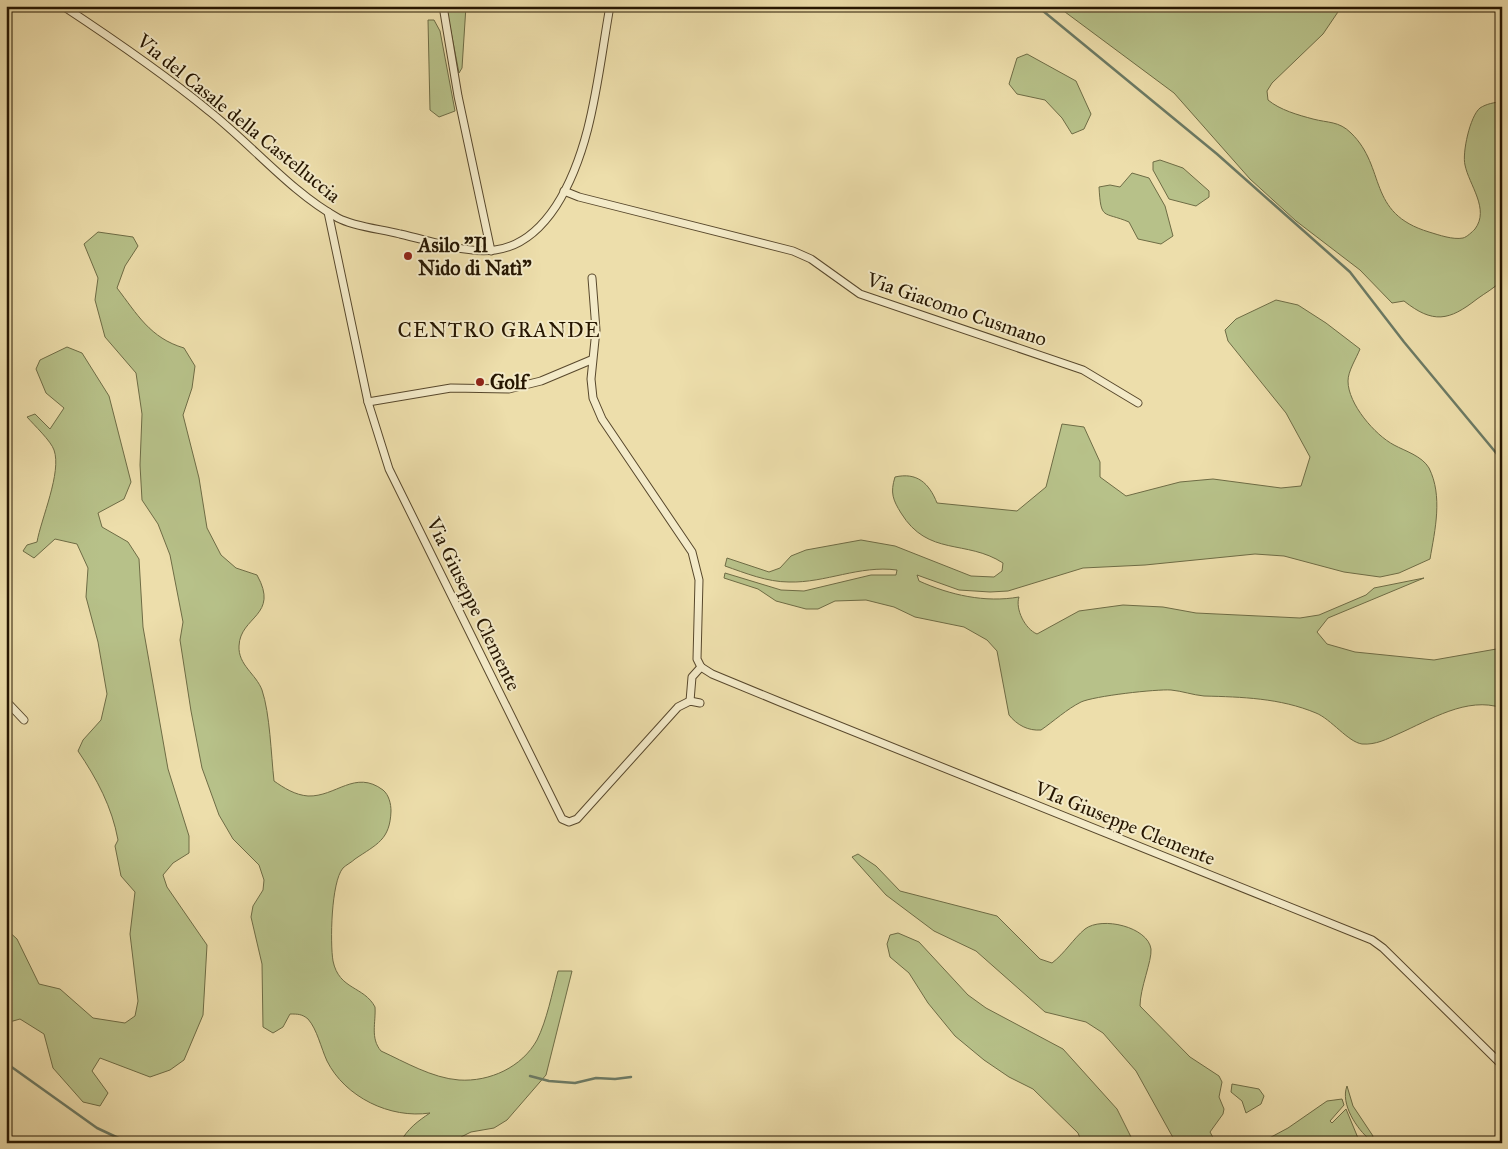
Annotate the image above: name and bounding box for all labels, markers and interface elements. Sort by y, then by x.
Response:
street label: Via del Casale della Castelluccia [132,28,346,208]
place label: Asilo "Il Nido di Natì" [416,233,532,280]
marker: Asilo "Il Nido di Natì" [402,250,414,262]
street label: Via Giacomo Cusmano [863,267,1050,351]
district label: CENTRO GRANDE [398,317,600,343]
place label: Golf [490,370,530,394]
marker: Golf [474,376,486,388]
street label: Via Giuseppe Clemente [421,513,526,694]
street label: VIa Giuseppe Clemente [1030,775,1219,870]

